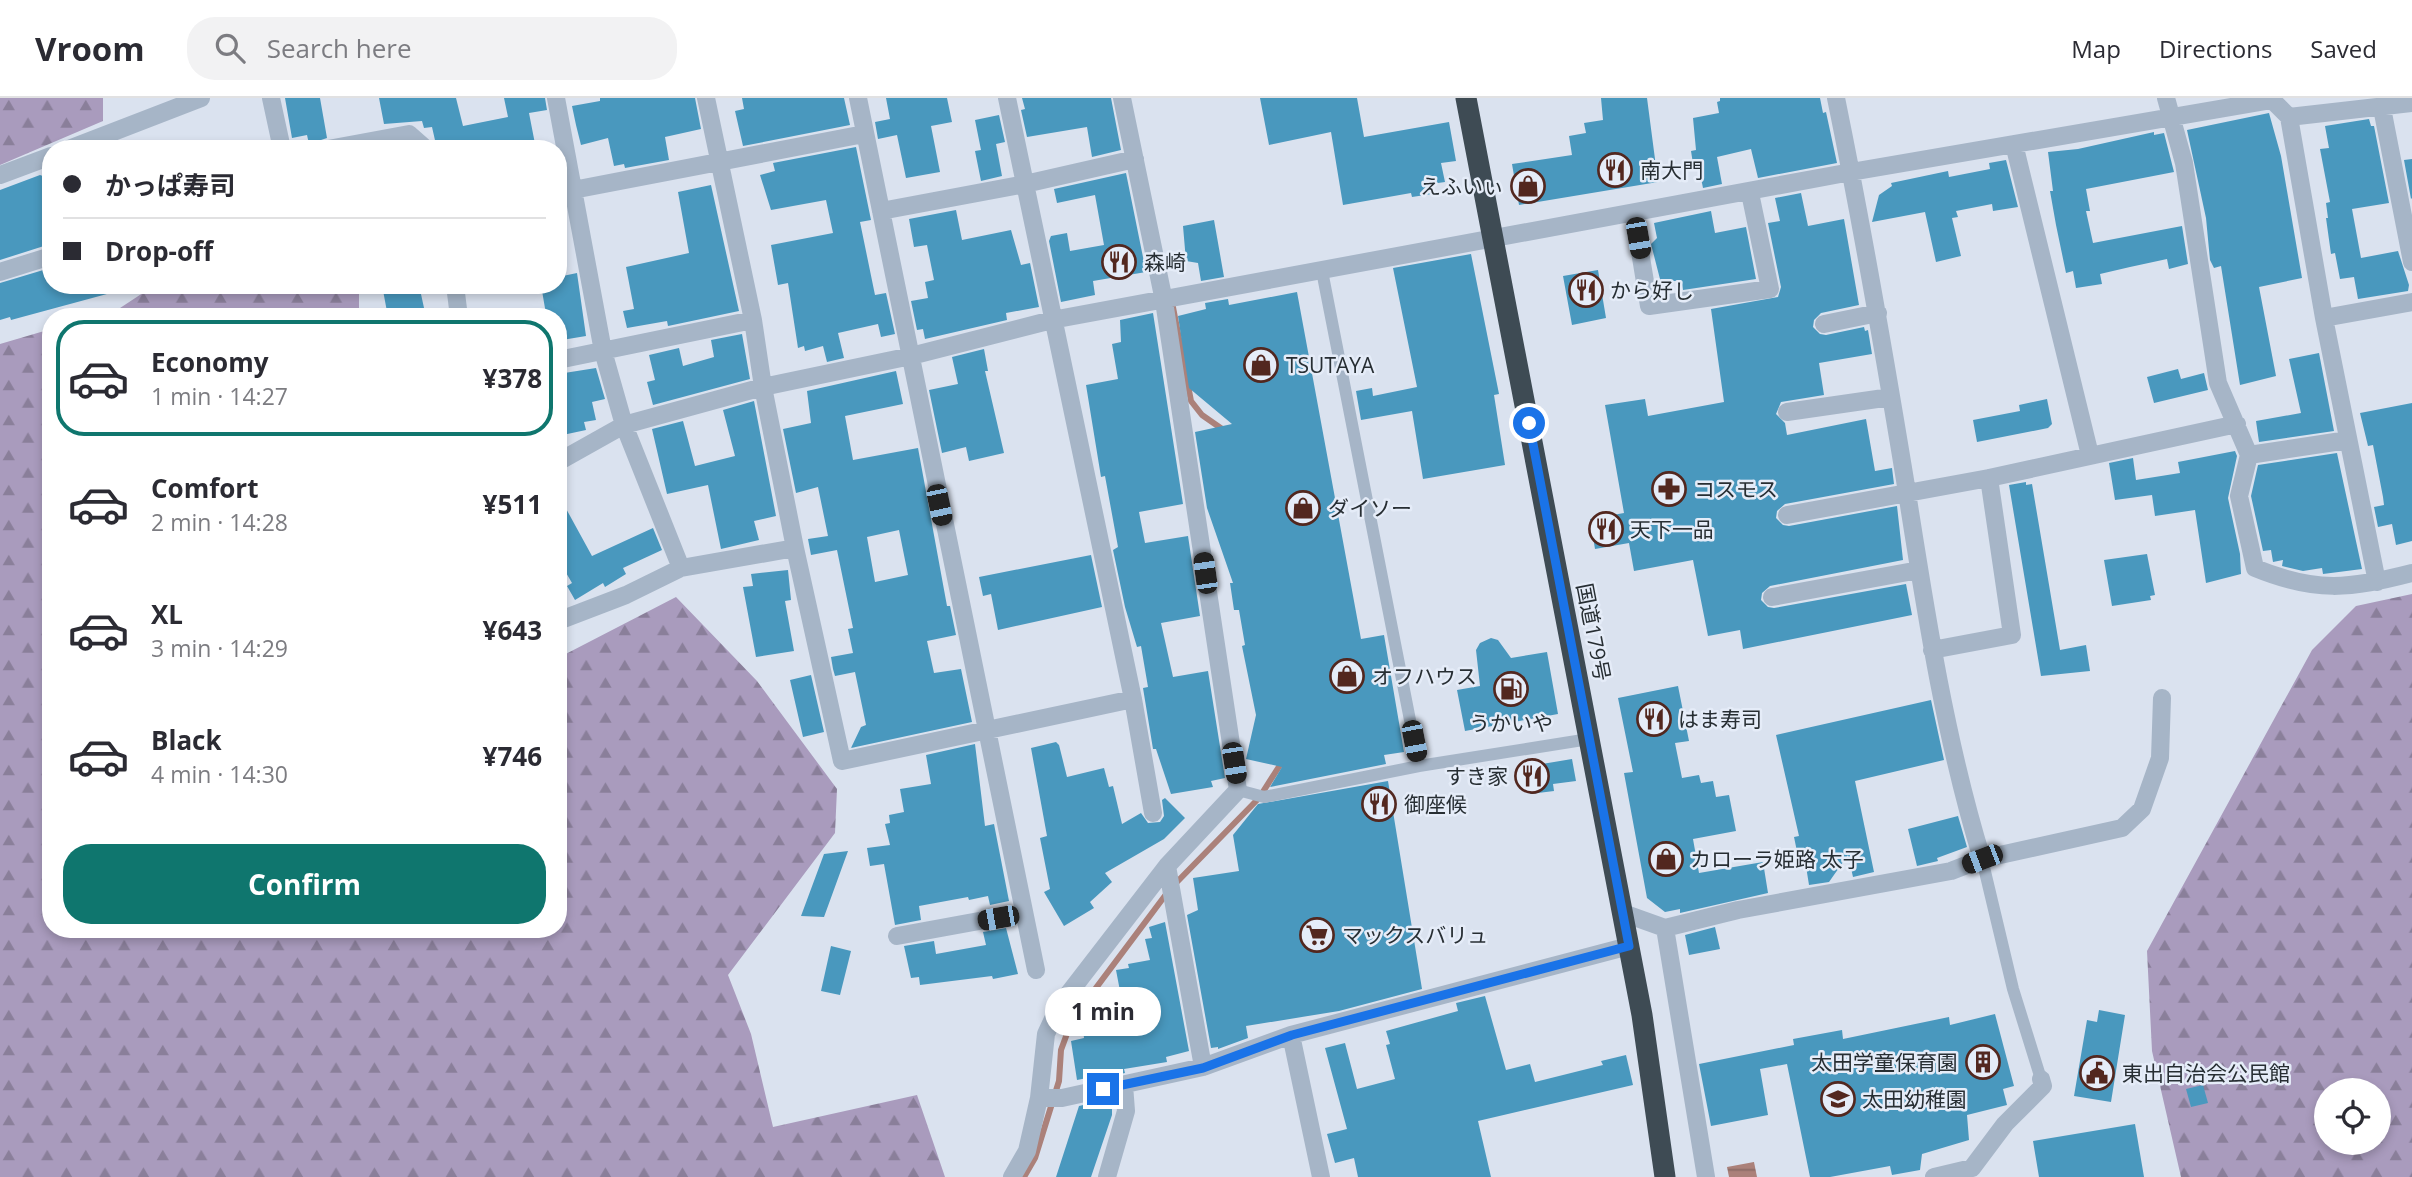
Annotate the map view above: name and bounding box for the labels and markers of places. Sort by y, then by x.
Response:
restaurant icon: 南大門 [1596,151,1634,189]
place label: 南大門 [1640,156,1703,184]
shop icon: えふいぃ [1509,167,1547,205]
place label: えふいぃ [1420,172,1504,200]
restaurant icon: 森崎 [1100,243,1138,281]
place label: 森崎 [1144,248,1186,276]
restaurant icon: から好し [1567,271,1605,309]
place label: から好し [1610,276,1694,304]
shop icon: TSUTAYA [1242,346,1280,384]
place label: TSUTAYA [1286,351,1375,379]
pharmacy icon: コスモス [1650,470,1688,508]
place label: コスモス [1694,475,1778,503]
shop icon: ダイソー [1284,489,1322,527]
place label: ダイソー [1328,494,1412,522]
restaurant icon: 天下一品 [1587,510,1625,548]
place label: 天下一品 [1630,515,1714,543]
shop icon: オフハウス [1328,657,1366,695]
place label: オフハウス [1372,662,1477,690]
fuel station icon: うかいや [1492,670,1530,708]
restaurant icon: はま寿司 [1635,700,1673,738]
place label: はま寿司 [1678,705,1762,733]
place label: うかいや [1469,709,1553,737]
restaurant icon: すき家 [1513,757,1551,795]
place label: すき家 [1445,762,1508,790]
restaurant icon: 御座候 [1360,785,1398,823]
place label: 御座候 [1404,790,1467,818]
shop icon: カローラ姫路 太子 [1647,840,1685,878]
place label: カローラ姫路 太子 [1690,845,1863,873]
supermarket icon: マックスバリュ [1298,916,1336,954]
place label: マックスバリュ [1342,921,1488,949]
building icon: 太田学童保育園 [1964,1043,2002,1081]
place label: 太田学童保育園 [1811,1048,1958,1076]
public building icon: 東出自治会公民館 [2078,1054,2116,1092]
place label: 東出自治会公民館 [2122,1059,2290,1087]
school or university icon: 太田幼稚園 [1819,1080,1857,1118]
place label: 太田幼稚園 [1862,1085,1967,1113]

